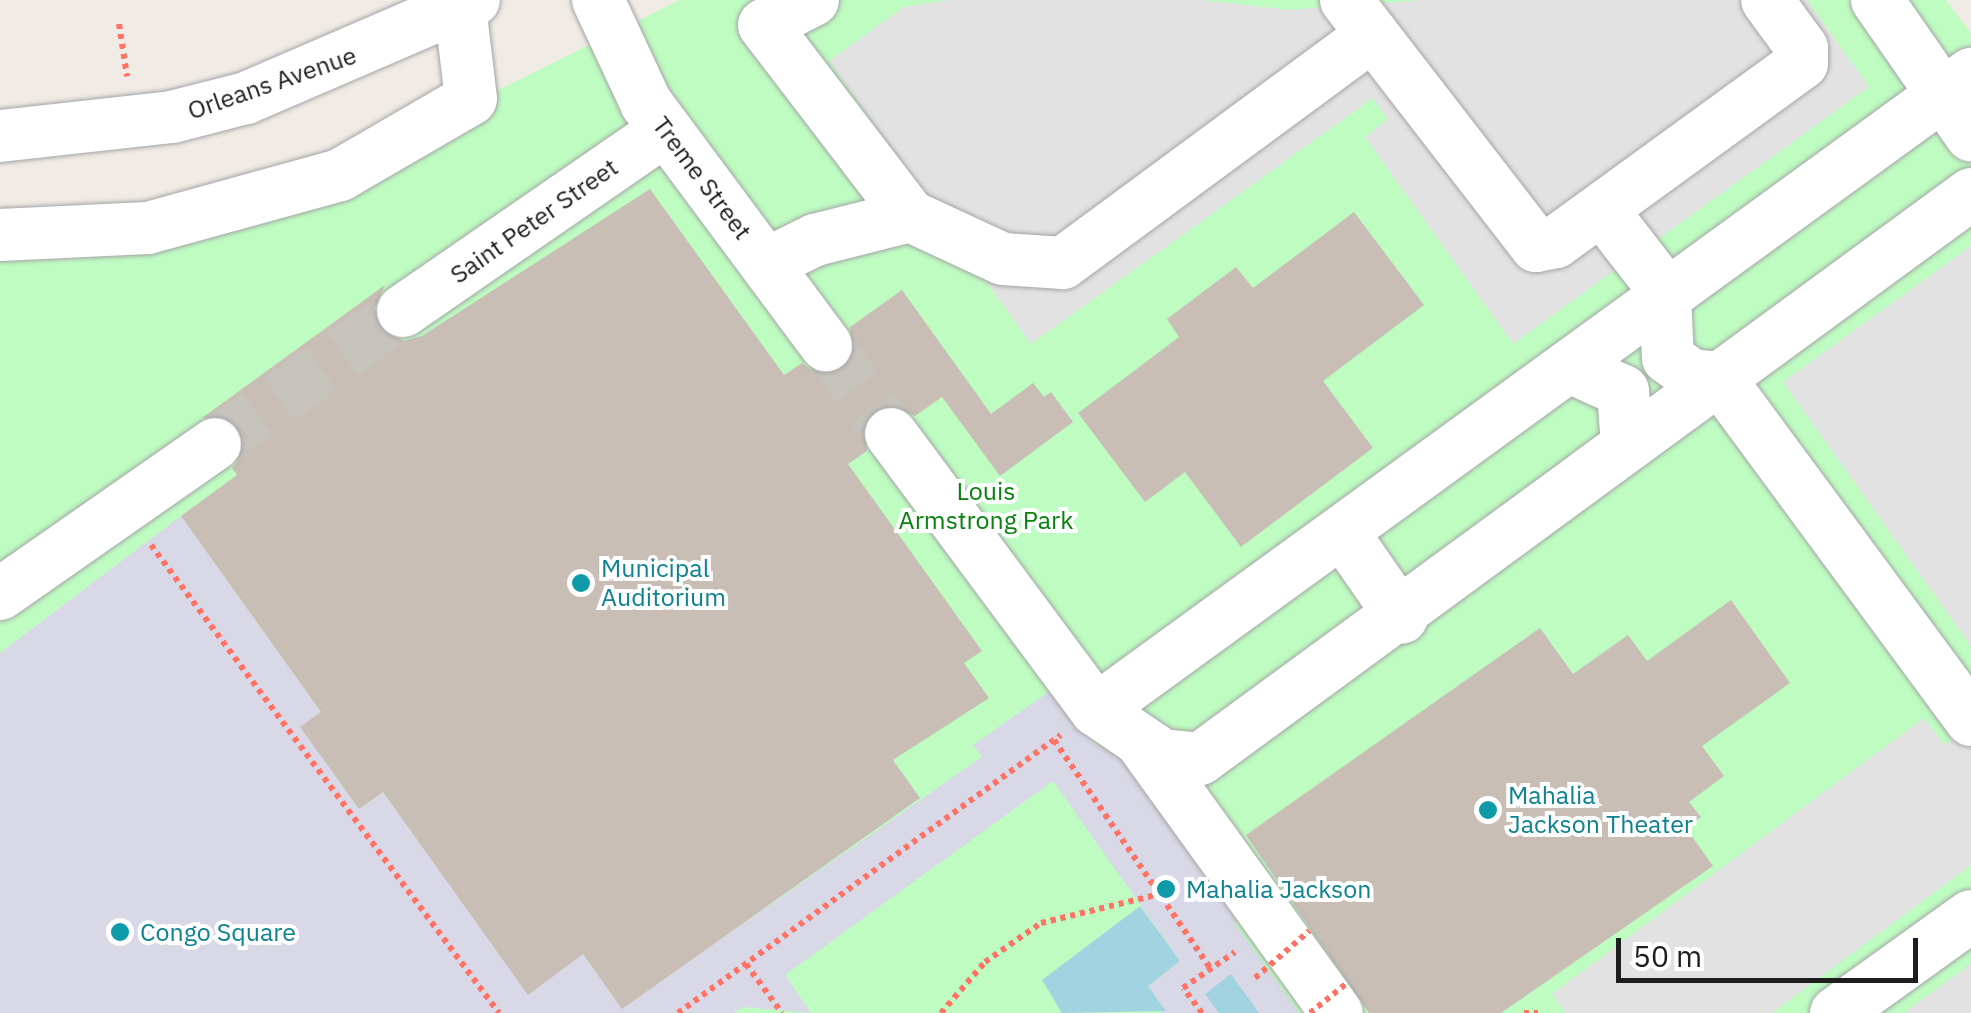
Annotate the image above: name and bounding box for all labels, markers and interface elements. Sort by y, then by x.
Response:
street label: Orleans Avenue [184,40,360,126]
street label: Treme Street [646,111,758,245]
street label: Saint Peter Street [445,152,623,290]
park label: Louis Armstrong Park [899,477,1073,536]
place label: Municipal Auditorium [601,554,726,613]
marker: Municipal Auditorium [570,572,592,594]
place label: Mahalia Jackson Theater [1508,781,1693,840]
marker: Mahalia Jackson Theater [1477,799,1499,821]
place label: Mahalia Jackson [1186,874,1371,904]
marker: Mahalia Jackson [1155,878,1177,900]
place label: Congo Square [140,917,296,947]
scale bar [1621,918,1924,980]
marker: Congo Square [109,921,131,943]
text: 50 m [1633,936,1702,975]

